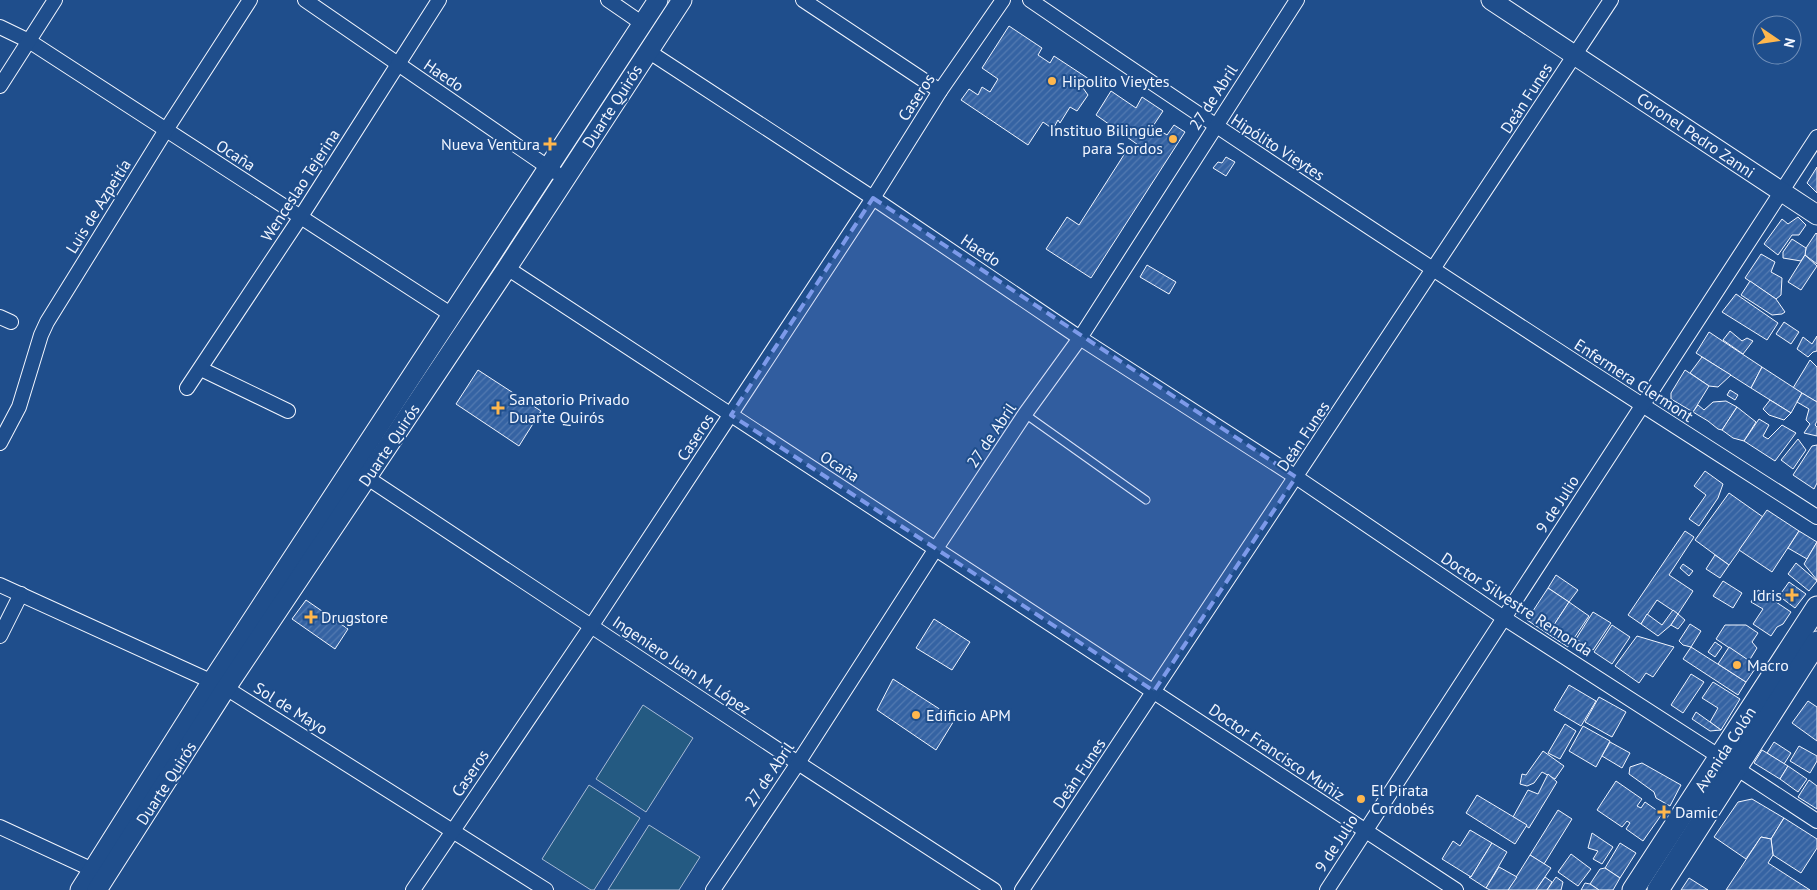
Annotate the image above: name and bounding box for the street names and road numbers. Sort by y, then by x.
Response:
street label: Haedo [420,54,468,96]
street label: Deán Funes [1496,59,1556,137]
street label: Duarte Quirós [578,60,646,151]
street label: 27 de Abril [1185,60,1242,133]
street label: Caseros [893,69,939,124]
street label: Coronel Pedro Zanni [1633,88,1759,182]
street label: Hipólito Vieytes [1227,109,1329,185]
street label: Wenceslao Tejerina [256,125,344,245]
street label: Ocaña [213,135,259,175]
street label: Luis de Azpeitía [61,155,135,257]
street label: Haedo [957,229,1005,271]
street label: Enfermera Clermont [1571,334,1698,426]
street label: Deán Funes [1272,397,1334,475]
street label: 27 de Abril [962,399,1020,471]
street label: Duarte Quirós [354,400,424,490]
street label: Caseros [672,409,718,464]
street label: Ocaña [817,446,863,486]
street label: 9 de Julio [1531,471,1583,537]
street label: Doctor Silvestre Remonda [1437,548,1597,660]
street label: Ingeniero Juan M. López [609,611,755,719]
street label: Sol de Mayo [250,677,332,739]
street label: Doctor Francisco Muñiz [1205,699,1349,805]
street label: Avenida Colón [1690,703,1760,795]
street label: Deán Funes [1048,734,1110,812]
street label: Duarte Quirós [132,737,200,828]
street label: 27 de Abril [740,738,798,810]
street label: Caseros [447,745,493,800]
street label: 9 de Julio [1310,810,1362,876]

